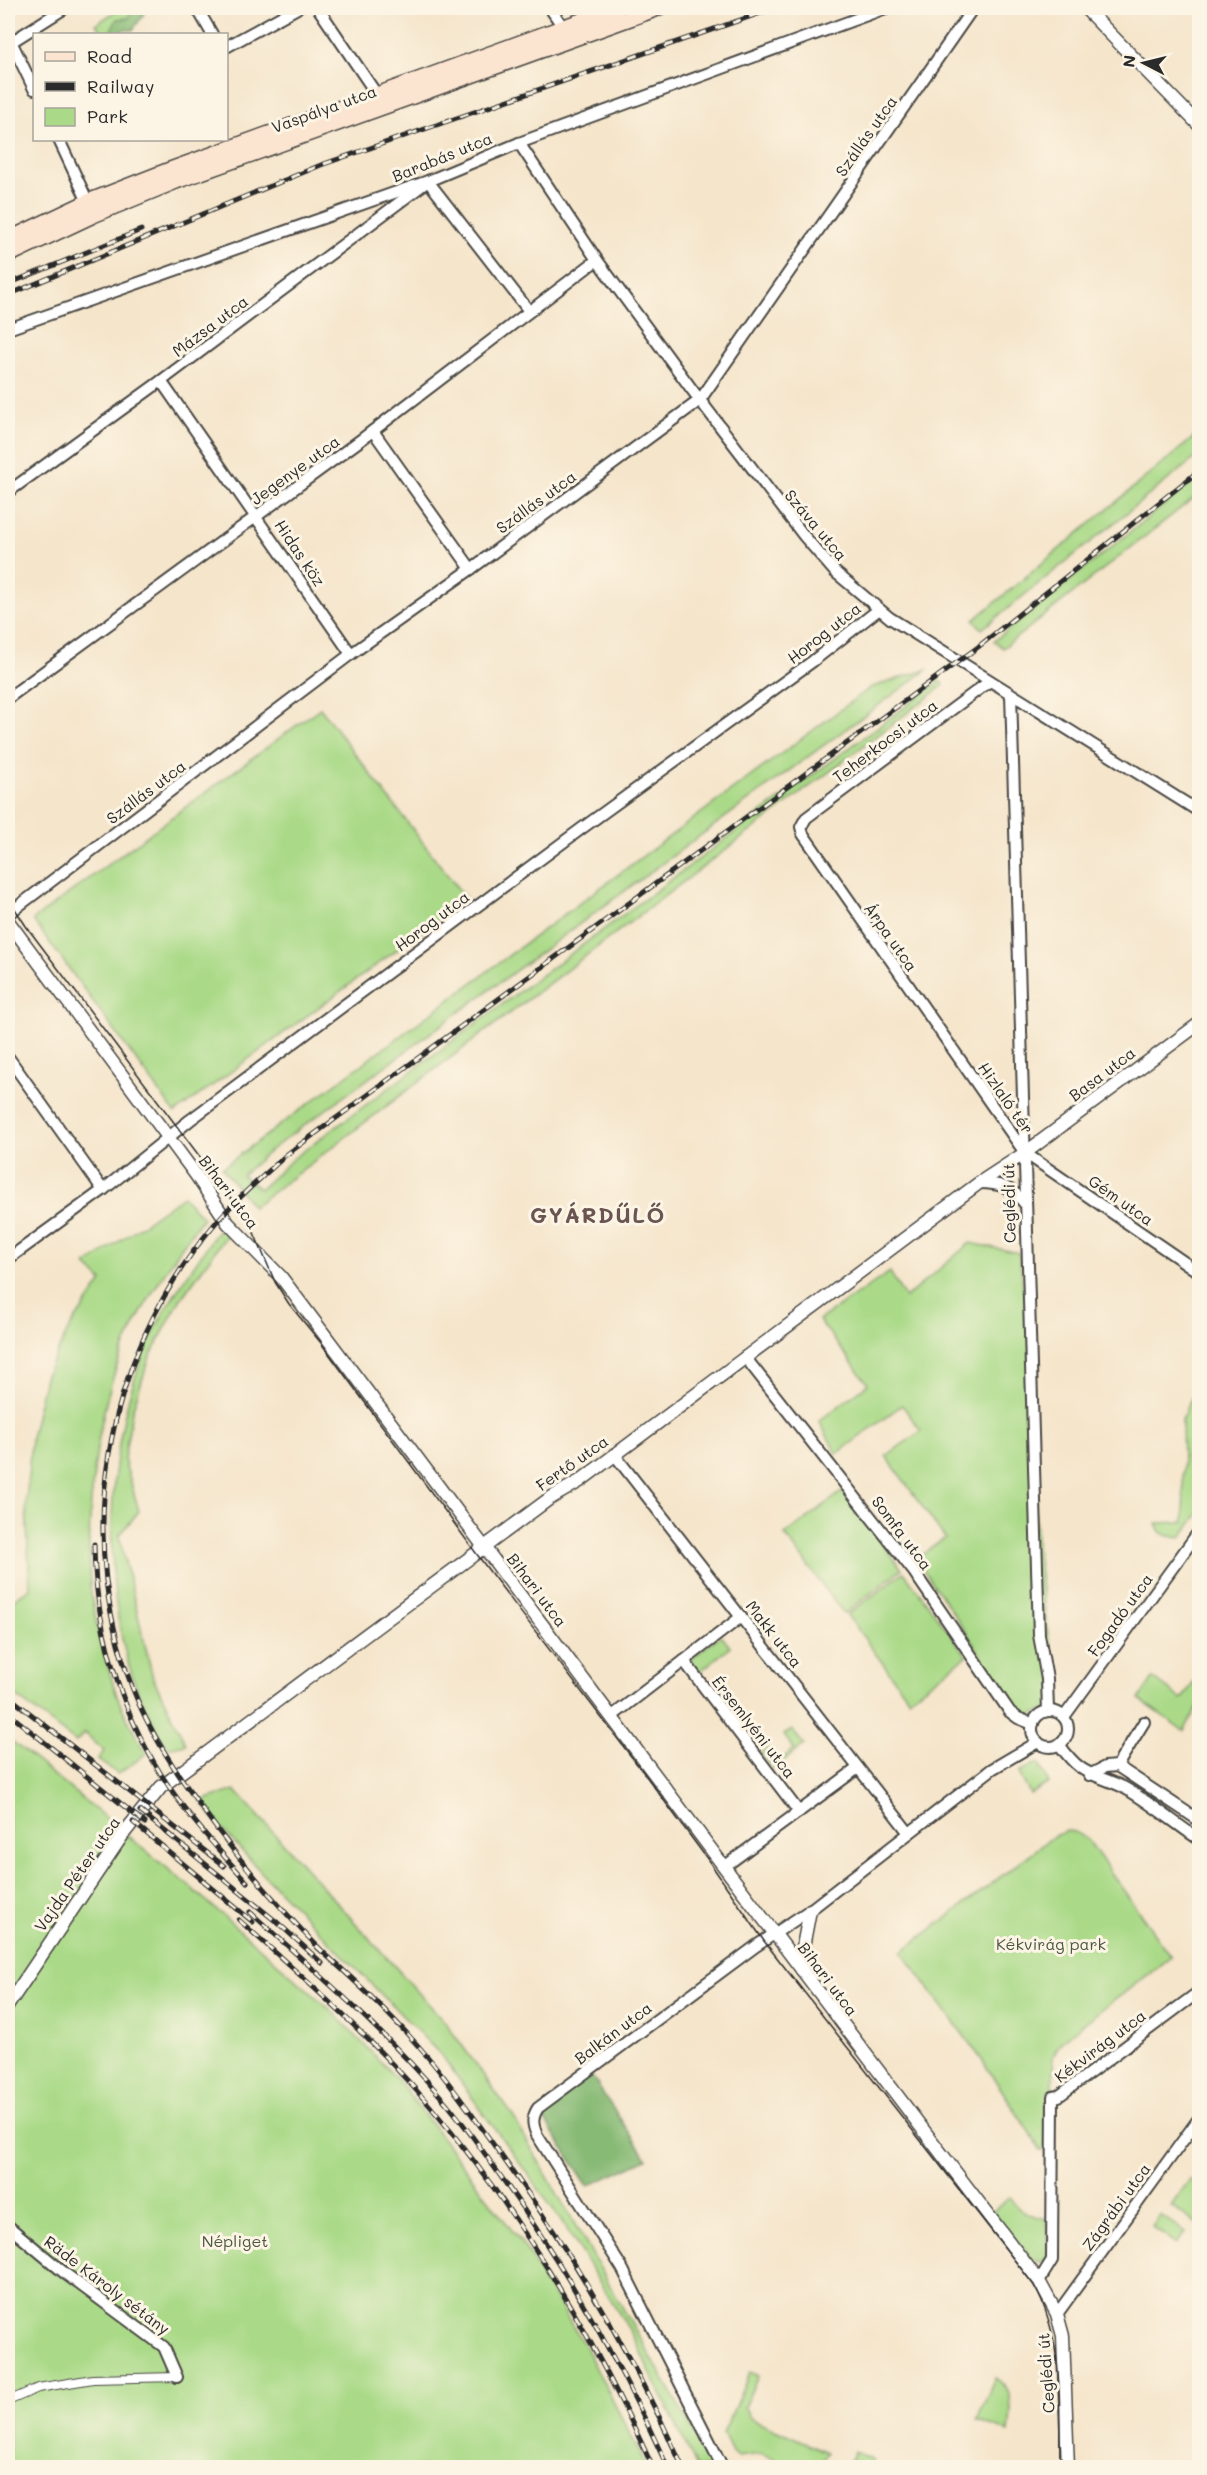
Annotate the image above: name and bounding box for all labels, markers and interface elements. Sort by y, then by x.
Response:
legend [33,33,228,141]
north arrow [1114,33,1174,93]
text: Road [87,44,132,68]
text: N [1117,54,1140,68]
text: Railway [87,74,154,98]
street label: Vaspálya utca [268,80,379,137]
street label: Szállás utca [830,91,901,180]
text: Park [87,104,128,128]
street label: Barabás utca [389,127,495,186]
street label: Mázsa utca [168,290,252,361]
street label: Jegenye utca [246,430,343,509]
street label: Szállás utca [492,465,580,538]
street label: Száva utca [781,485,852,565]
street label: Hidas köz [270,515,330,590]
street label: Horog utca [783,597,865,668]
street label: Teherkocsi utca [828,694,941,787]
street label: Szállás utca [102,755,190,828]
street label: Horog utca [390,886,473,955]
street label: Árpa utca [860,898,923,975]
street label: Basa utca [1064,1042,1139,1105]
street label: Hizlaló tér [974,1058,1039,1138]
street label: Bihari utca [195,1151,264,1233]
street label: Ceglédi út [997,1163,1020,1243]
street label: Gém utca [1085,1170,1158,1230]
district label: GYÁRDŰLŐ [530,1200,666,1229]
street label: Fertő utca [531,1430,612,1495]
street label: Somfa utca [868,1491,937,1574]
street label: Bihari utca [503,1549,572,1631]
street label: Fogadó utca [1082,1569,1157,1660]
street label: Makk utca [741,1596,807,1672]
street label: Érsemlyéni utca [708,1671,801,1782]
street label: Vajda Péter utca [29,1812,124,1935]
park label: Kékvirág park [996,1933,1106,1954]
street label: Bihari utca [794,1938,863,2020]
street label: Balkán utca [570,1997,656,2069]
street label: Kékvirág utca [1050,2004,1150,2087]
street label: Zágrábi utca [1077,2159,1154,2255]
street label: Räde Károly sétány [40,2230,174,2339]
park label: Népliget [202,2230,268,2251]
street label: Ceglédi út [1032,2332,1059,2414]

